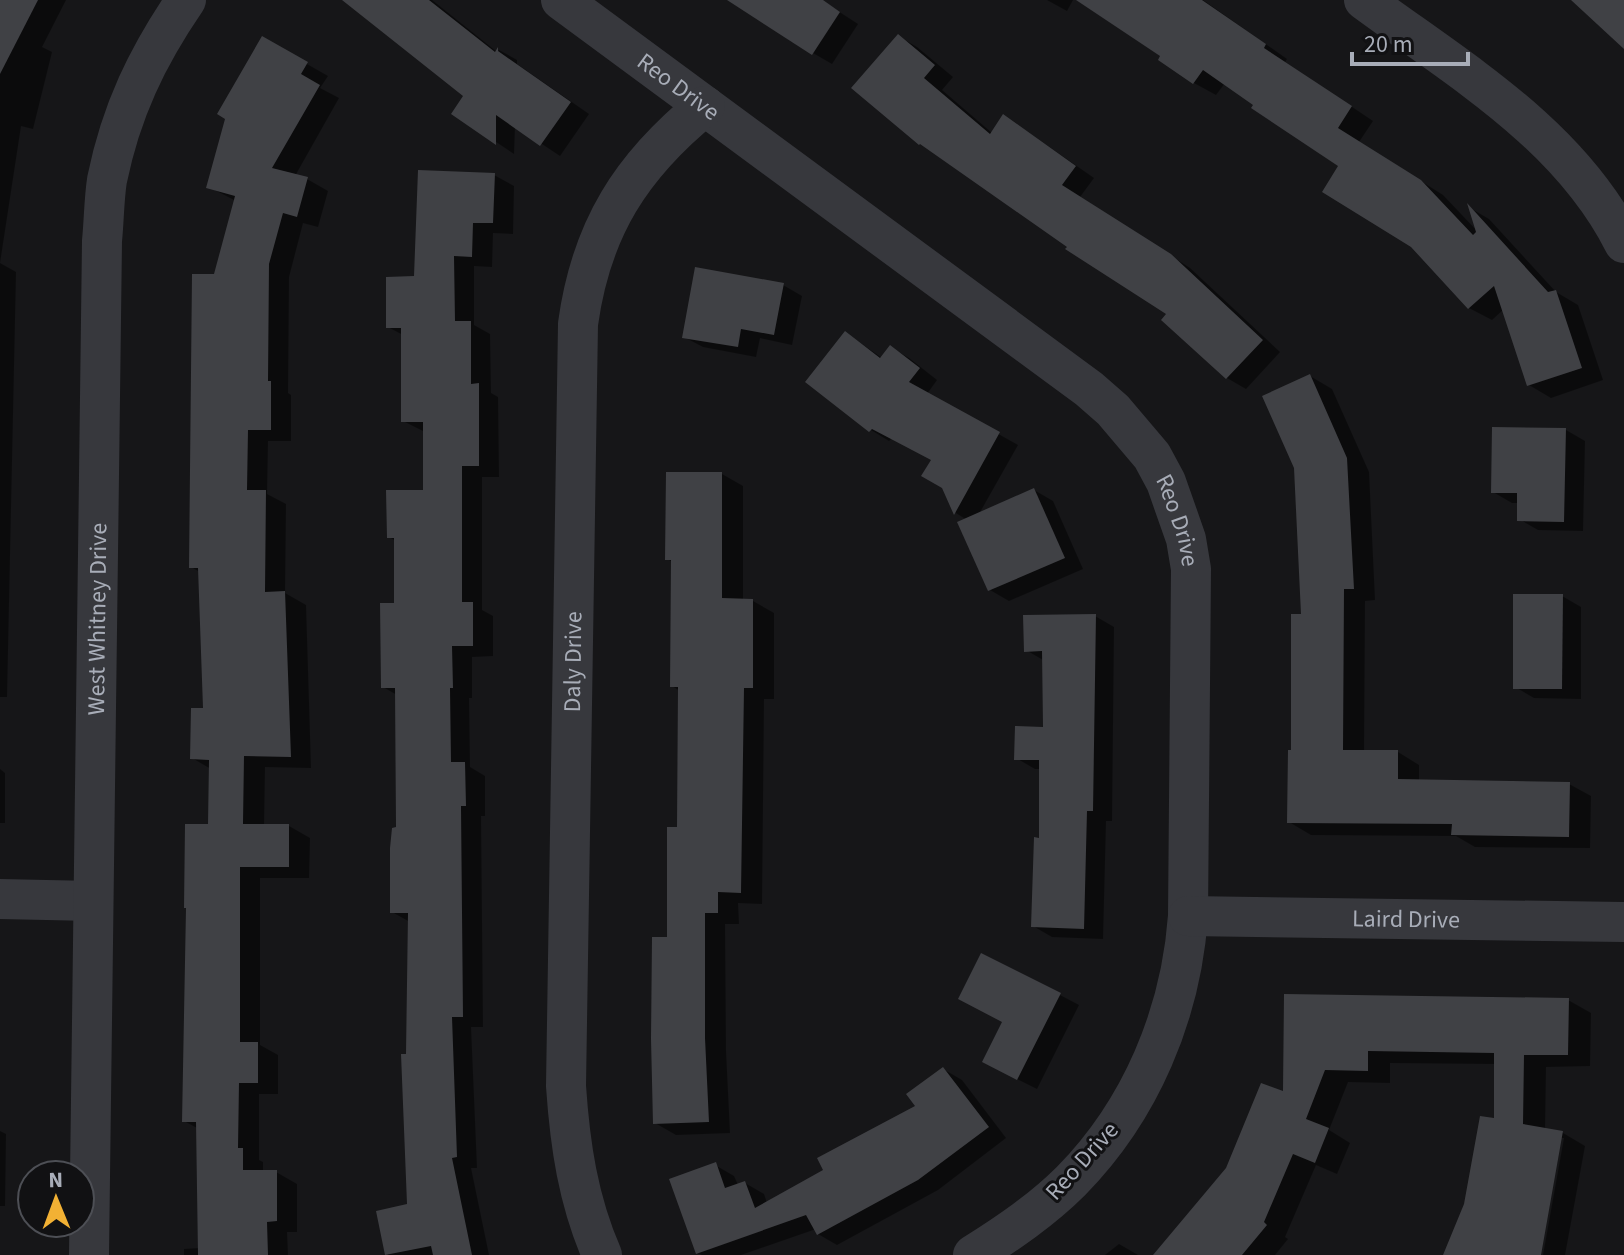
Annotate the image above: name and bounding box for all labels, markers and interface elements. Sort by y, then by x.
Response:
scale bar [1352,16,1468,66]
text: 20 m [1364,27,1413,62]
street label: Reo Drive [630,44,727,129]
street label: Reo Drive [1147,467,1208,569]
street label: West Whitney Drive [78,523,116,716]
street label: Daly Drive [554,611,591,713]
street label: Laird Drive [1352,901,1460,937]
street label: Reo Drive [1037,1114,1127,1208]
north arrow [16,1159,96,1239]
text: N [48,1164,63,1196]

